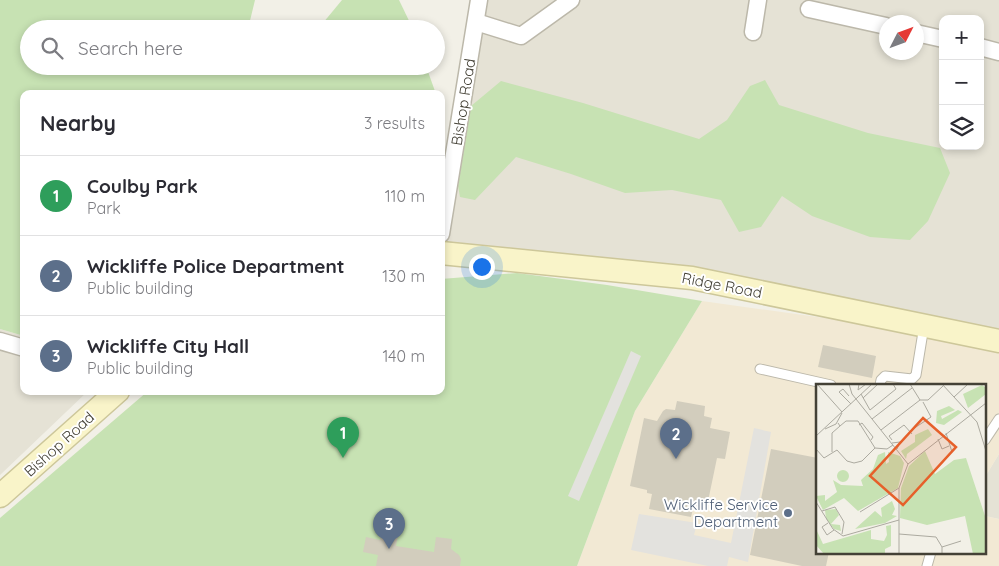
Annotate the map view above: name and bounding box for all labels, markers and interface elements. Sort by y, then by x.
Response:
north arrow [879,15,924,60]
map controls [939,15,984,150]
button: + [939,15,984,60]
search box [20,20,445,75]
icon: search [38,34,66,62]
text: Search here [78,36,183,60]
street label: Bishop Road [447,57,479,147]
button: − [939,60,984,105]
button: layers [939,105,984,150]
text: Nearby [40,110,116,136]
text: 3 results [364,113,425,133]
text: Coulby Park [87,174,198,198]
text: 1 [53,186,59,206]
text: 110 m [385,186,425,206]
text: Park [87,198,121,218]
text: Wickliffe Police Department [87,254,345,278]
your location [469,254,495,280]
text: 2 [51,266,61,286]
text: 130 m [382,266,425,286]
street label: Ridge Road [680,268,764,302]
text: Public building [87,278,193,298]
text: Wickliffe City Hall [87,334,249,358]
text: 3 [52,346,60,366]
text: 140 m [382,346,425,366]
text: Public building [87,358,193,378]
inset map [816,384,986,554]
street label: Bishop Road [20,407,98,481]
pin: 1 [327,417,359,458]
pin: 2 [660,418,692,459]
place label: Wickliffe Service Department [664,495,778,531]
marker: Wickliffe Service Department [782,507,794,519]
pin: 3 [373,508,405,549]

